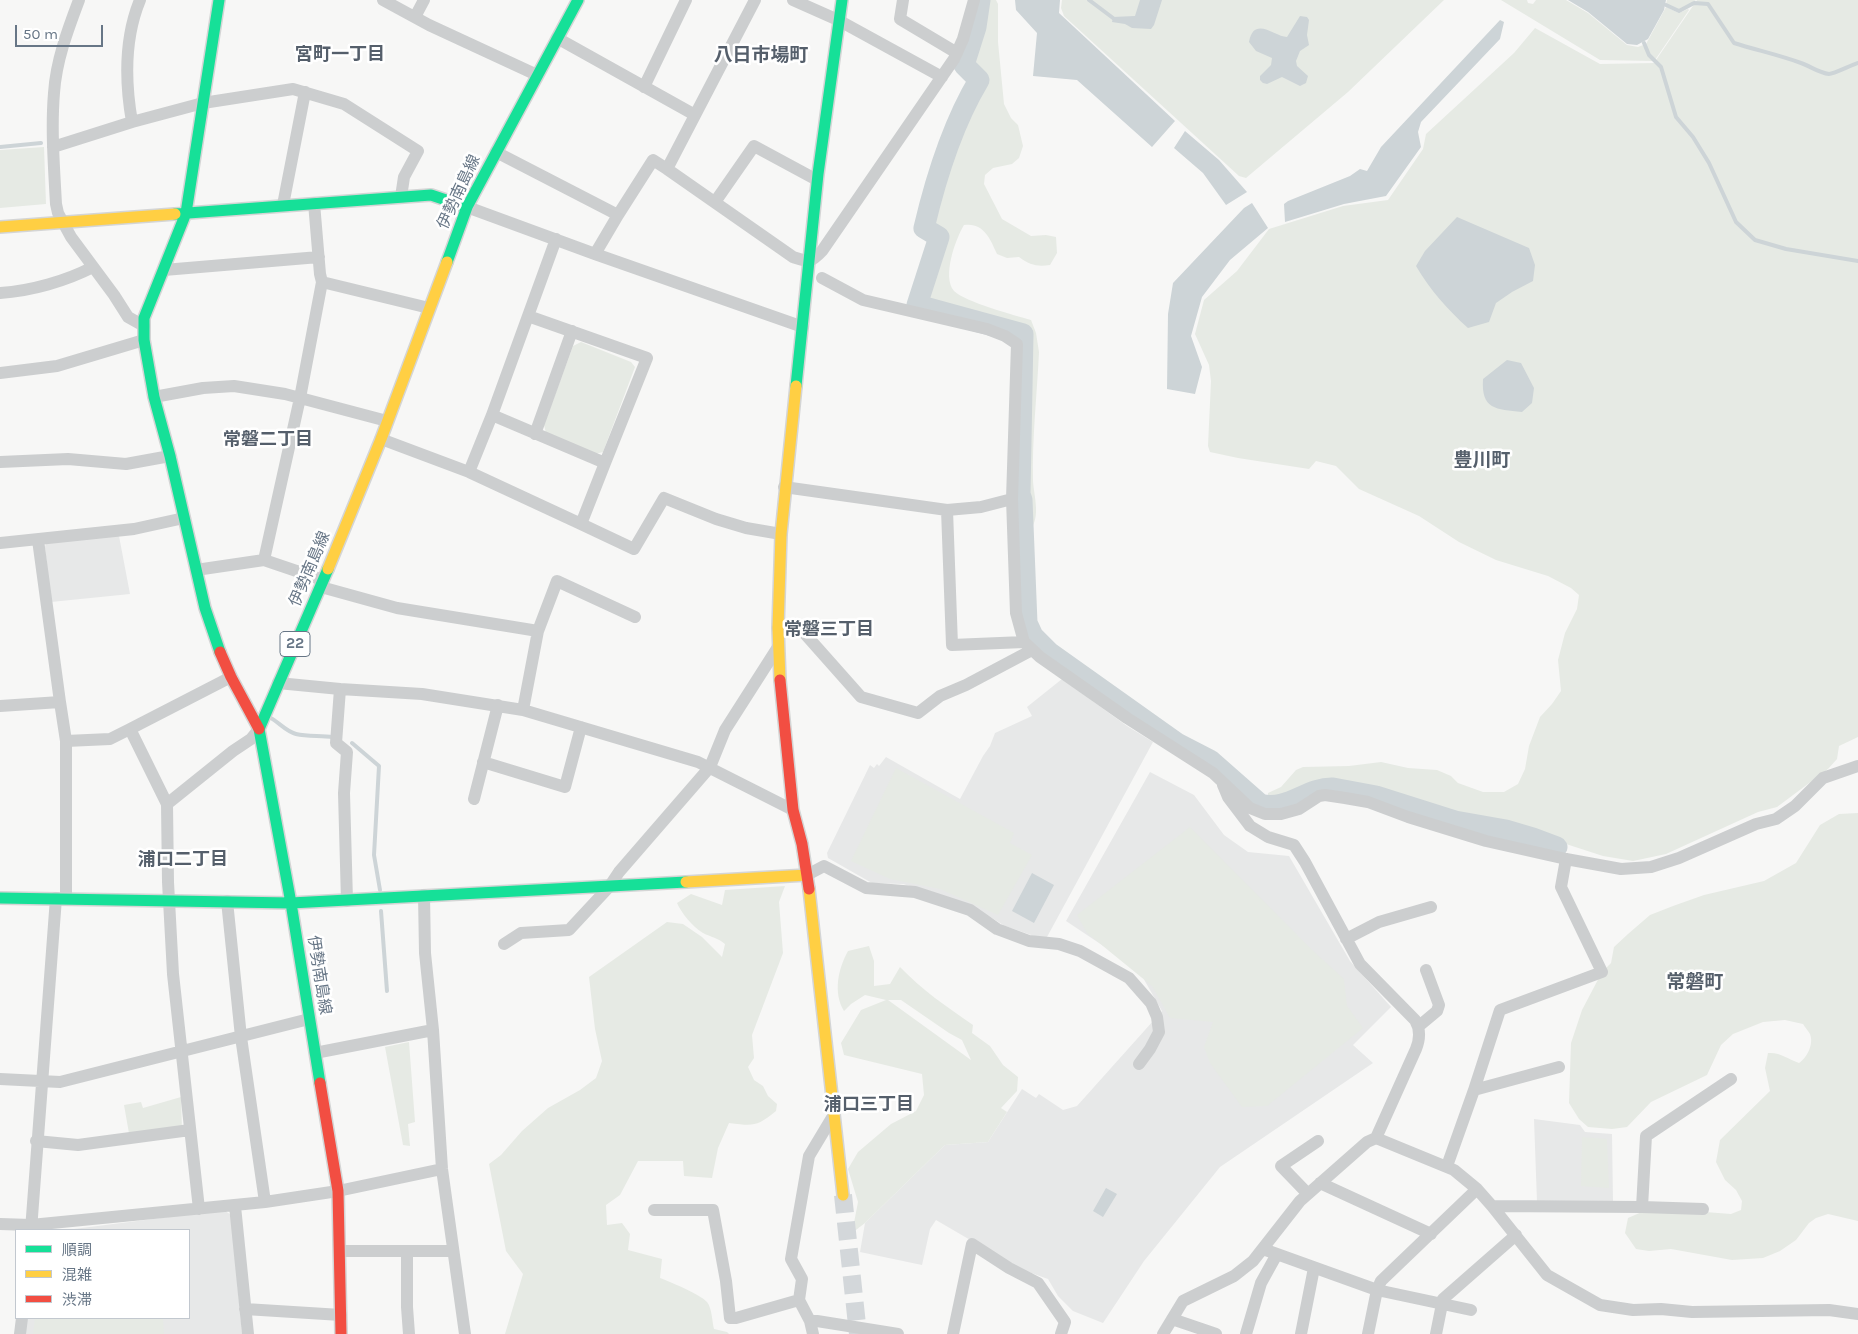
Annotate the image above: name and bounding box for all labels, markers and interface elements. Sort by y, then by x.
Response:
scale bar [18,15,105,47]
text: 50 m [23,25,58,43]
district label: 宮町一丁目 [295,44,385,66]
district label: 八日市場町 [714,45,808,67]
street label: 伊勢南島線 [433,152,485,232]
district label: 常磐二丁目 [223,429,313,451]
district label: 豊川町 [1454,450,1510,472]
street label: 伊勢南島線 [286,528,334,610]
district label: 常磐三丁目 [784,619,874,641]
road number: 22 [280,632,310,656]
district label: 浦口二丁目 [138,849,228,871]
street label: 伊勢南島線 [303,934,335,1016]
district label: 常磐町 [1667,972,1723,994]
district label: 浦口三丁目 [824,1094,914,1116]
legend [15,1229,190,1319]
text: 順調 [62,1241,92,1259]
text: 混雑 [62,1266,92,1284]
text: 渋滞 [62,1291,92,1309]

